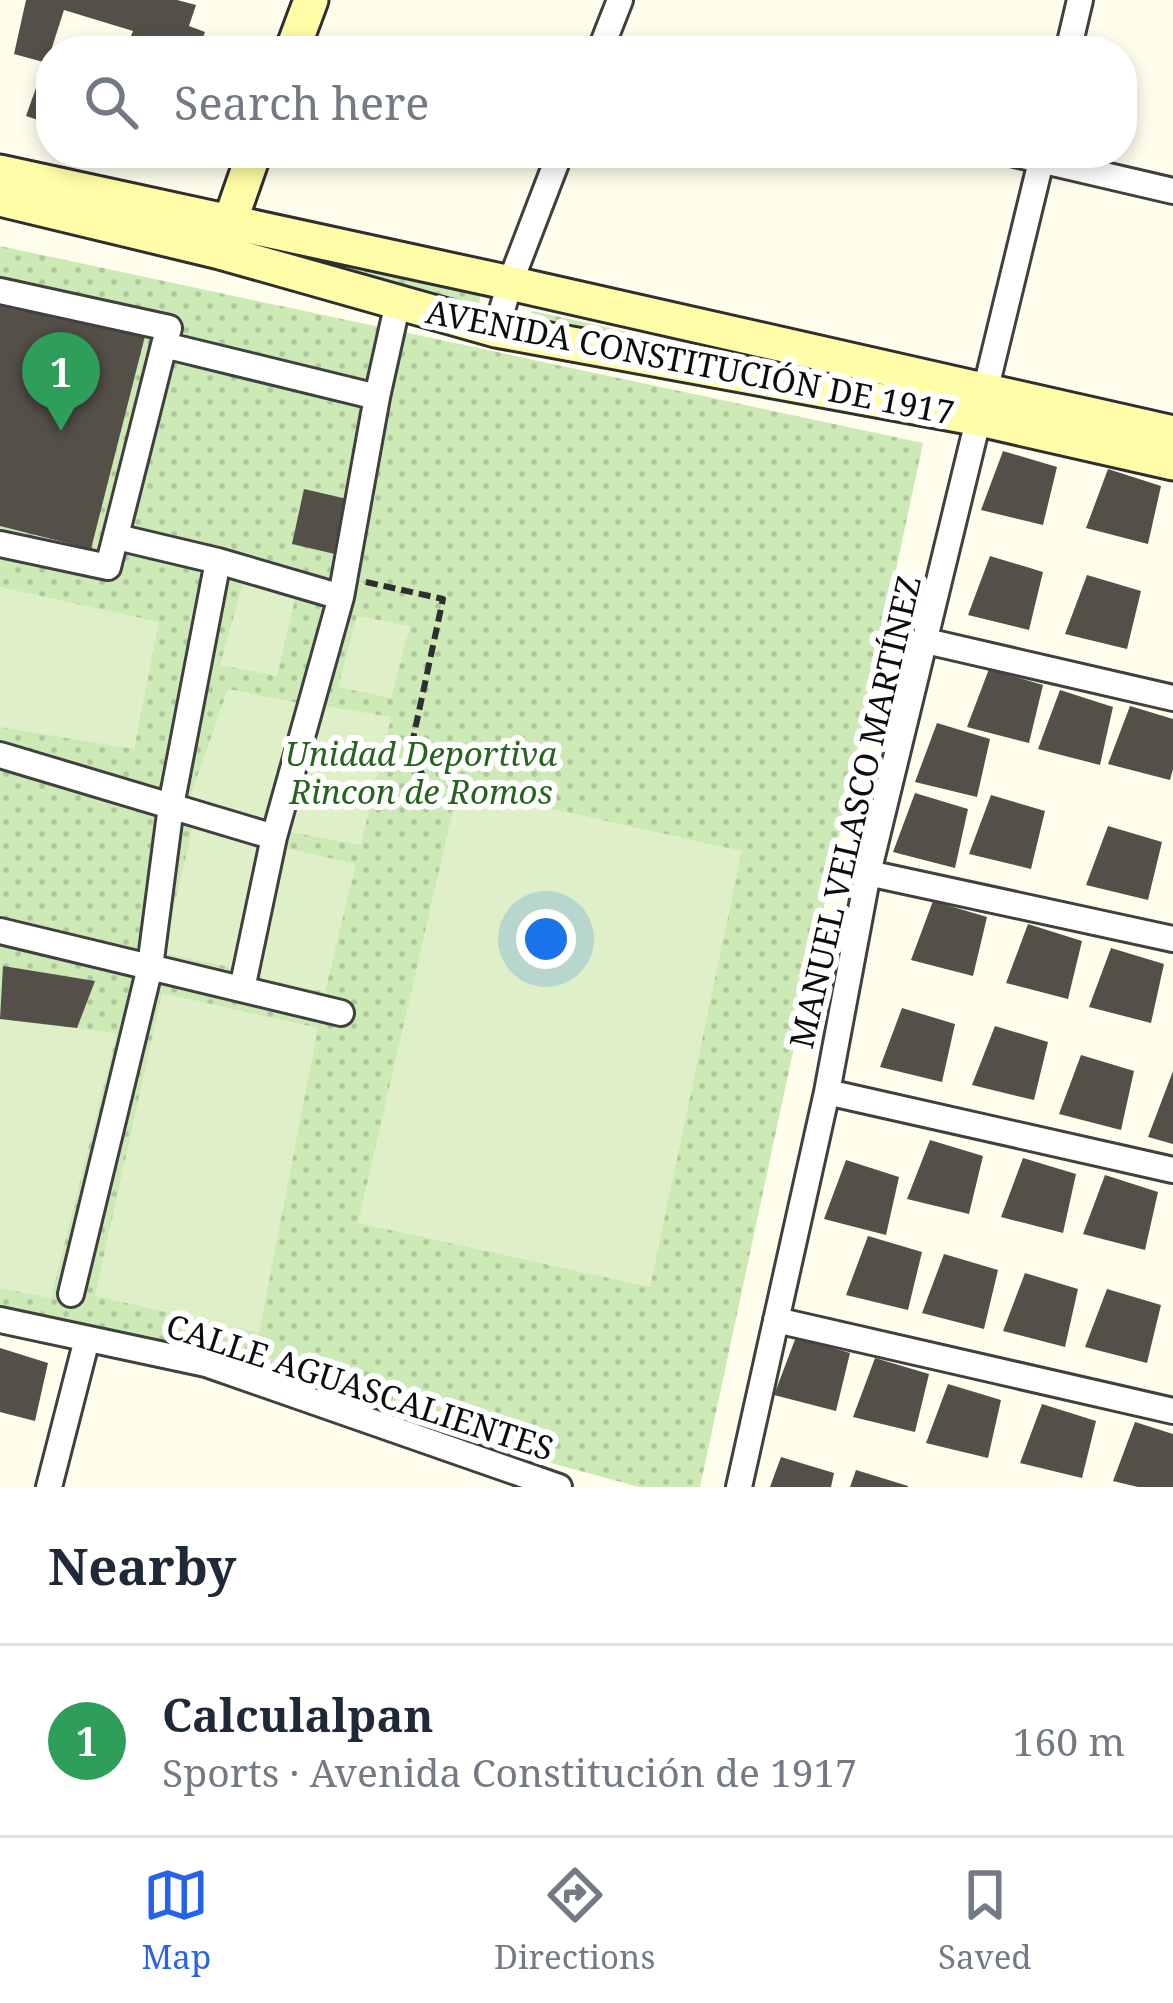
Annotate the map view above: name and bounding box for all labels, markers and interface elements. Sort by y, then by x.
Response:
search box [36,36,1137,168]
icon: search [78,69,144,135]
text: Search here [174,72,429,133]
street label: AVENIDA CONSTITUCIÓN DE 1917 [422,288,958,435]
pin: 1 [22,332,100,431]
street label: MANUEL VELASCO MARTÍNEZ [778,571,931,1053]
park label: Unidad Deportiva Rincon de Romos [285,731,557,814]
your location [516,909,576,969]
street label: CALLE AGUASCALIENTES [161,1303,560,1470]
text: Nearby [48,1530,236,1600]
text: Calculalpan [162,1684,433,1745]
text: 1 [76,1714,98,1767]
text: 160 m [1013,1714,1125,1767]
text: Sports · Avenida Constitución de 1917 [162,1745,857,1798]
tab: Map [141,1862,211,1979]
tab: Directions [494,1862,655,1979]
tab: Saved [938,1862,1032,1979]

